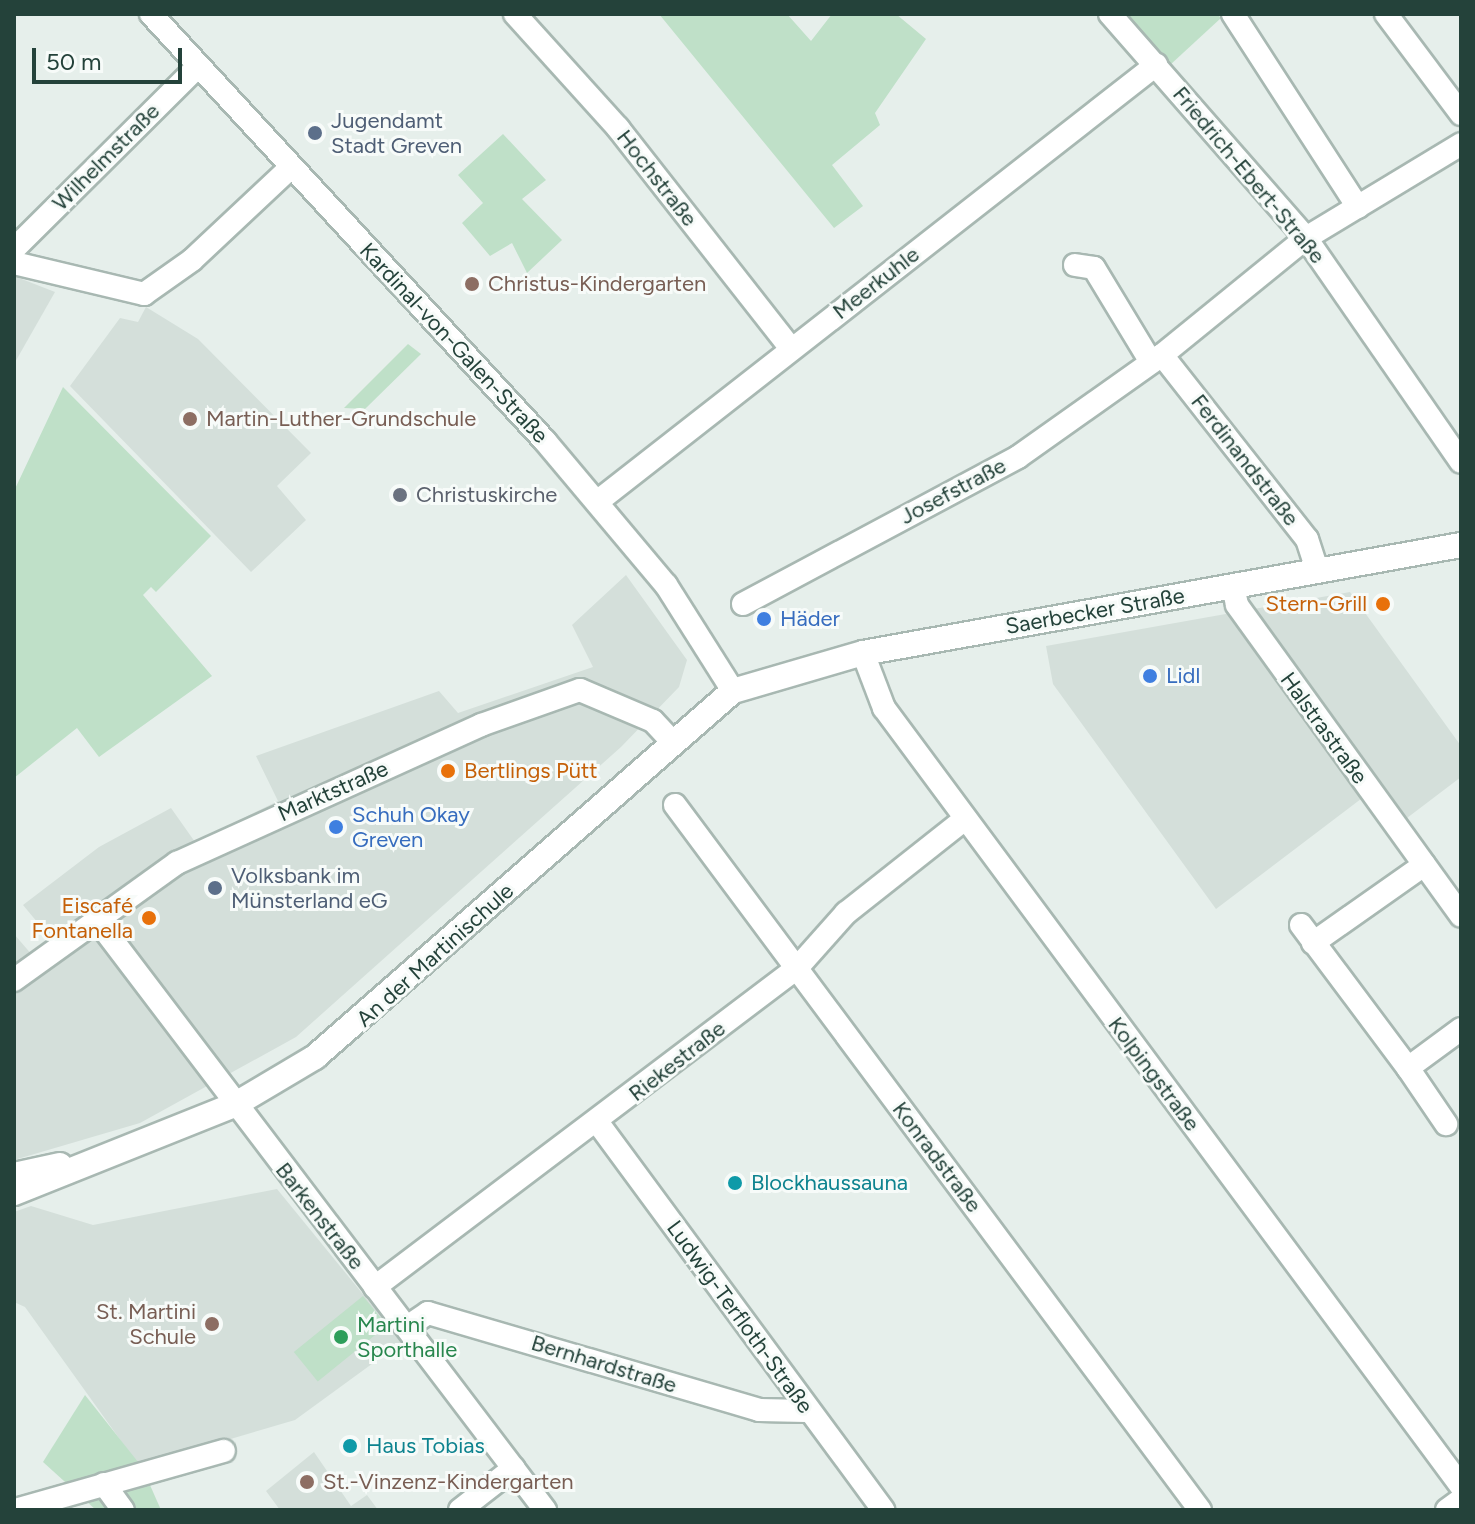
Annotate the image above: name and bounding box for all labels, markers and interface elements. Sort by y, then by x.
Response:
scale bar [36,32,186,82]
text: 50 m [46,47,102,76]
street label: Friedrich-Ebert-Straße [1167,81,1331,269]
street label: Wilhelmstraße [47,98,165,216]
place label: Jugendamt Stadt Greven [331,107,462,158]
marker: Jugendamt Stadt Greven [306,124,324,142]
street label: Hochstraße [611,125,703,231]
street label: Kardinal-von-Galen-Straße [354,237,554,449]
street label: Meerkuhle [828,241,924,325]
place label: Christus-Kindergarten [488,271,706,297]
marker: Christus-Kindergarten [463,275,481,293]
street label: Ferdinandstraße [1185,389,1305,531]
place label: Martin-Luther-Grundschule [206,406,476,432]
marker: Martin-Luther-Grundschule [181,410,199,428]
street label: Josefstraße [896,452,1010,530]
place label: Christuskirche [416,482,557,508]
marker: Christuskirche [391,486,409,504]
street label: Saerbecker Straße [1003,582,1187,640]
place label: Stern-Grill [1265,591,1367,617]
marker: Stern-Grill [1374,595,1392,613]
place label: Häder [780,606,840,632]
marker: Häder [755,610,773,628]
place label: Lidl [1166,663,1200,689]
marker: Lidl [1141,667,1159,685]
street label: Halstrastraße [1275,667,1373,789]
street label: Marktstraße [274,755,392,827]
place label: Bertlings Pütt [464,758,598,784]
marker: Bertlings Pütt [439,762,457,780]
place label: Schuh Okay Greven [352,801,470,852]
marker: Schuh Okay Greven [327,818,345,836]
place label: Volksbank im Münsterland eG [231,862,388,914]
street label: An der Martinischule [351,878,519,1032]
marker: Volksbank im Münsterland eG [206,879,224,897]
place label: Eiscafé Fontanella [31,892,133,944]
marker: Eiscafé Fontanella [140,909,158,927]
street label: Kolpingstraße [1103,1012,1205,1136]
street label: Riekestraße [624,1015,730,1107]
street label: Konradstraße [887,1097,987,1217]
street label: Barkenstraße [270,1157,370,1275]
place label: Blockhaussauna [751,1170,908,1196]
marker: Blockhaussauna [726,1174,744,1192]
street label: Ludwig-Terfloth-Straße [661,1216,819,1418]
place label: St. Martini Schule [96,1298,196,1350]
place label: Martini Sporthalle [357,1311,457,1362]
marker: St. Martini Schule [203,1315,221,1333]
marker: Martini Sporthalle [332,1328,350,1346]
street label: Bernhardstraße [528,1329,680,1399]
place label: Haus Tobias [366,1433,485,1459]
marker: Haus Tobias [341,1437,359,1455]
place label: St.-Vinzenz-Kindergarten [323,1469,574,1495]
marker: St.-Vinzenz-Kindergarten [298,1473,316,1491]

